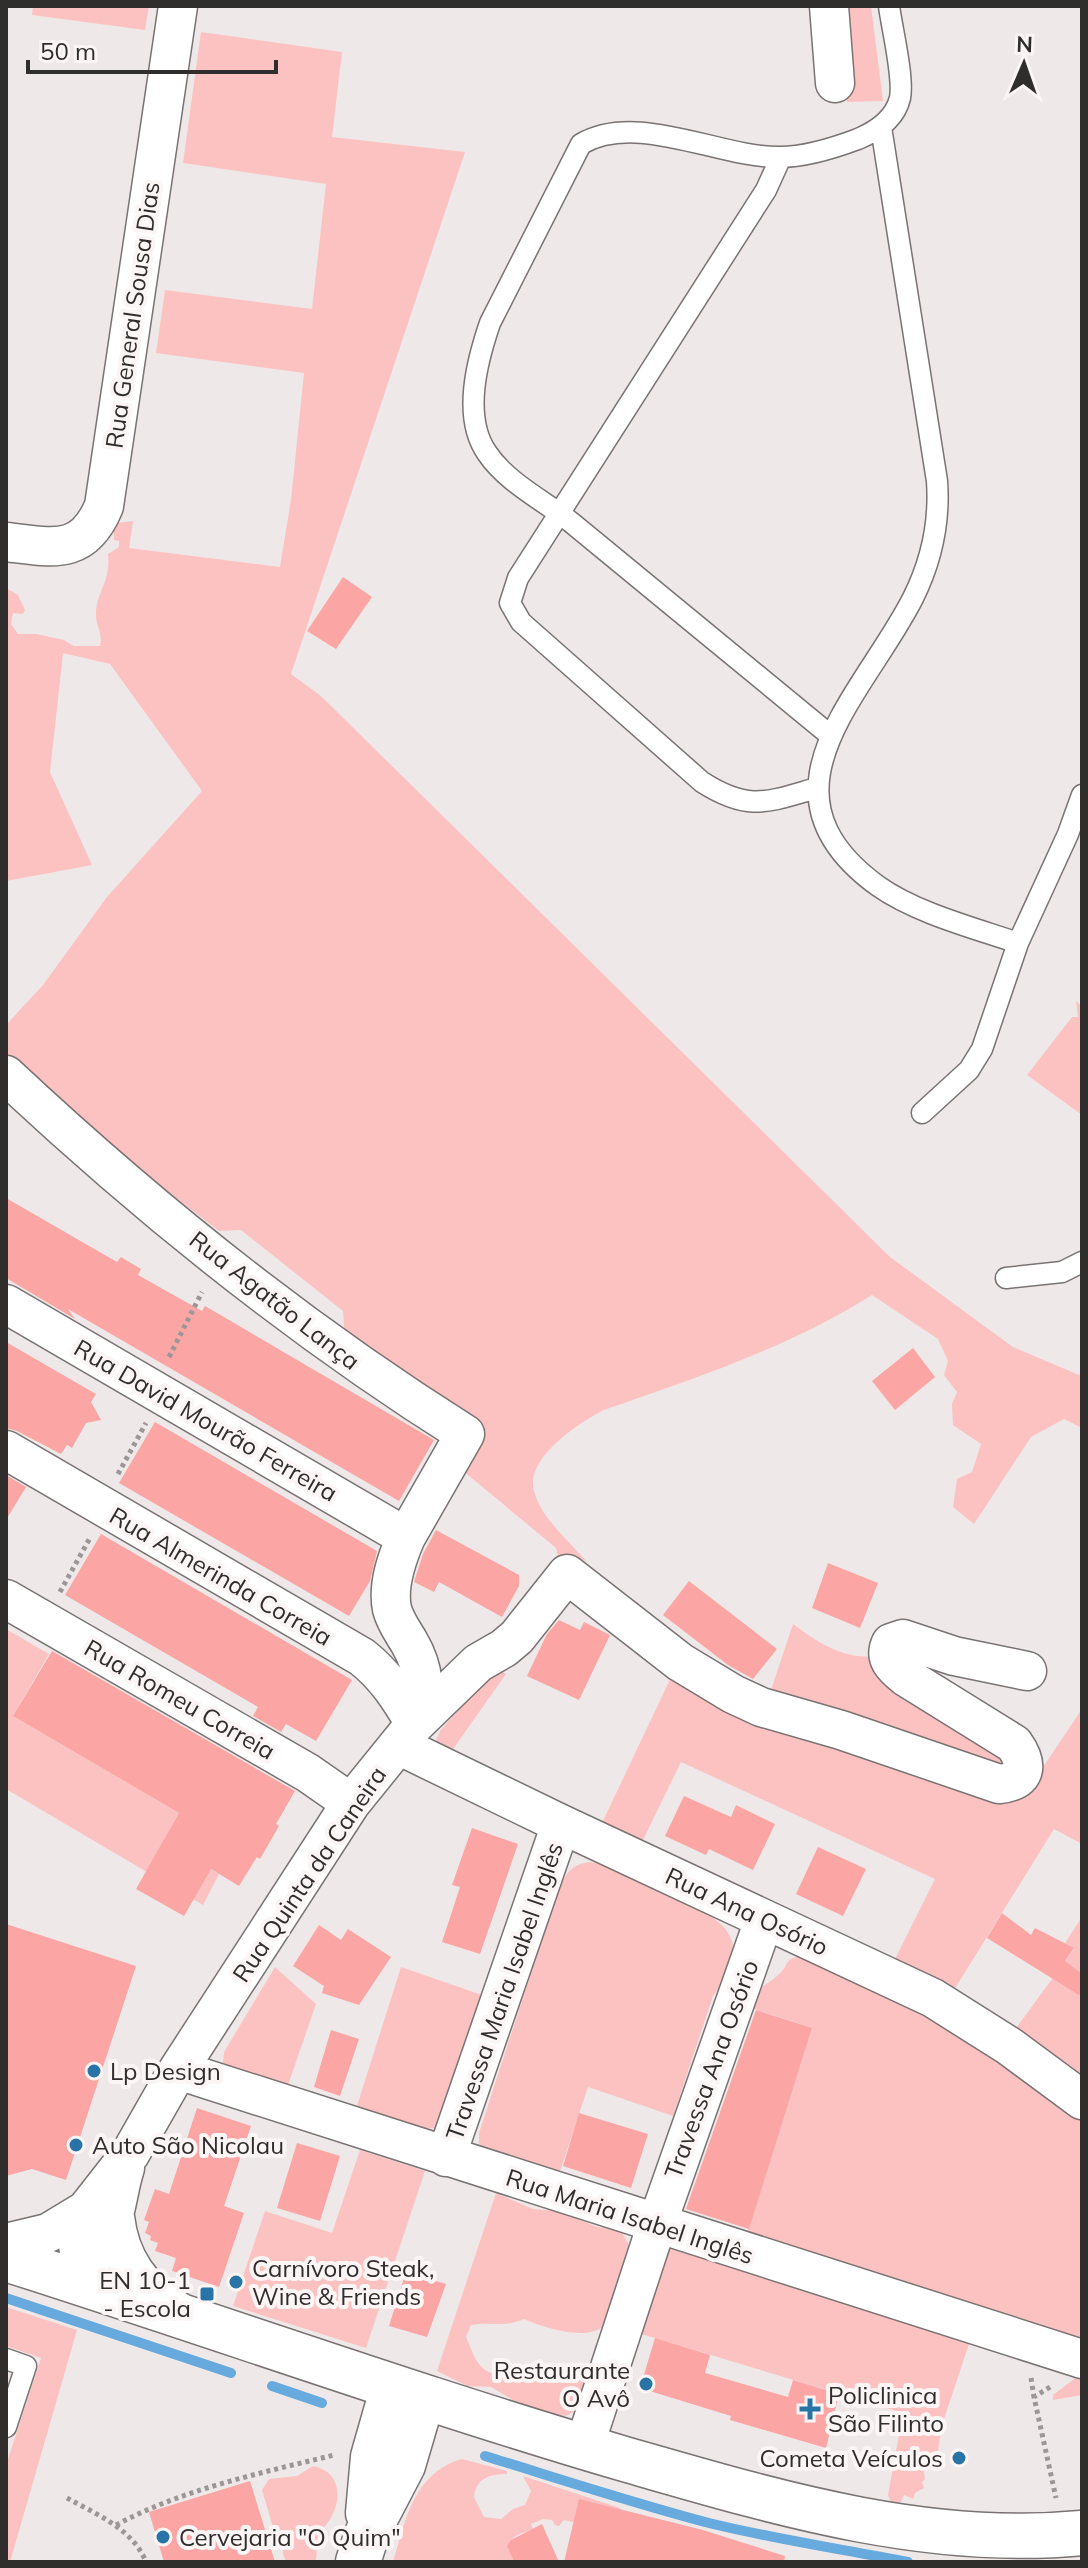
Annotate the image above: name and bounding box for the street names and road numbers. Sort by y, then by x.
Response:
street label: Rua General Sousa Dias [98,180,166,450]
street label: Rua Agatão Lança [184,1224,366,1376]
street label: Rua David Mourão Ferreira [69,1332,343,1508]
street label: Rua Almerinda Correia [104,1500,338,1652]
street label: Rua Romeu Correia [79,1632,281,1766]
street label: Rua Quinta da Caneira [226,1760,392,1988]
street label: Travessa Maria Isabel Inglês [439,1838,569,2144]
street label: Rua Ana Osório [661,1860,833,1962]
street label: Travessa Ana Osório [658,1956,764,2182]
street label: Rua Maria Isabel Inglês [502,2162,758,2270]

